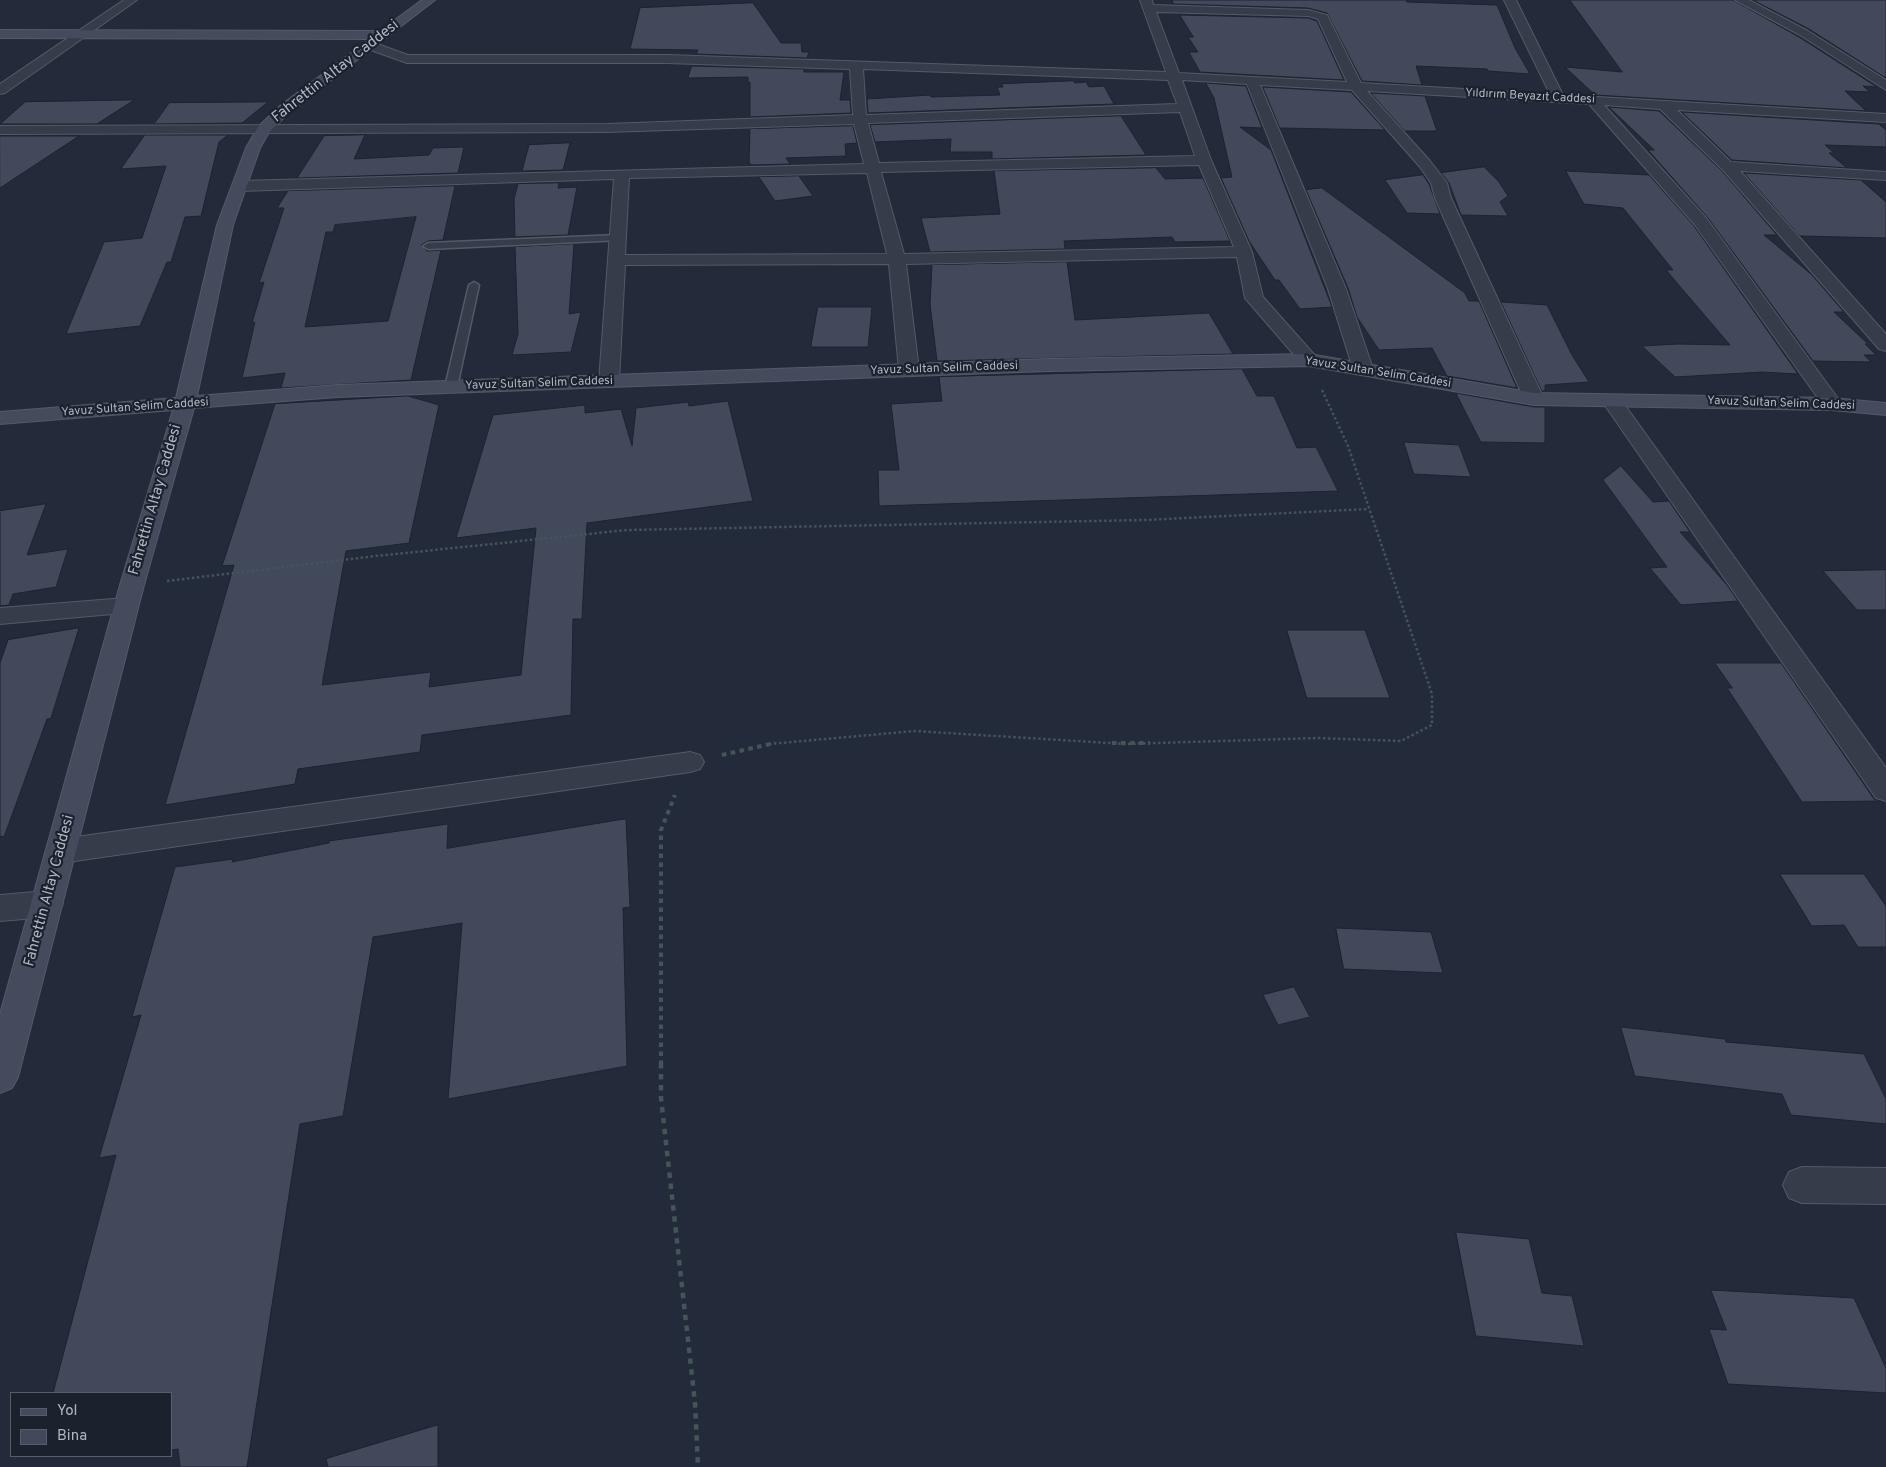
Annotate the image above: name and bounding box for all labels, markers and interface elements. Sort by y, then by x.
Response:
street label: Fahrettin Altay Caddesi [269,17,403,127]
street label: Yıldırım Beyazıt Caddesi [1465,86,1595,108]
street label: Yavuz Sultan Selim Caddesi [1304,354,1452,392]
street label: Yavuz Sultan Selim Caddesi [870,359,1018,379]
street label: Yavuz Sultan Selim Caddesi [465,374,613,394]
street label: Yavuz Sultan Selim Caddesi [1707,394,1855,414]
street label: Yavuz Sultan Selim Caddesi [61,396,209,420]
street label: Fahrettin Altay Caddesi [126,422,186,578]
street label: Fahrettin Altay Caddesi [21,813,79,969]
legend [10,1392,172,1457]
text: Yol [57,1402,78,1421]
text: Bina [57,1427,87,1446]

